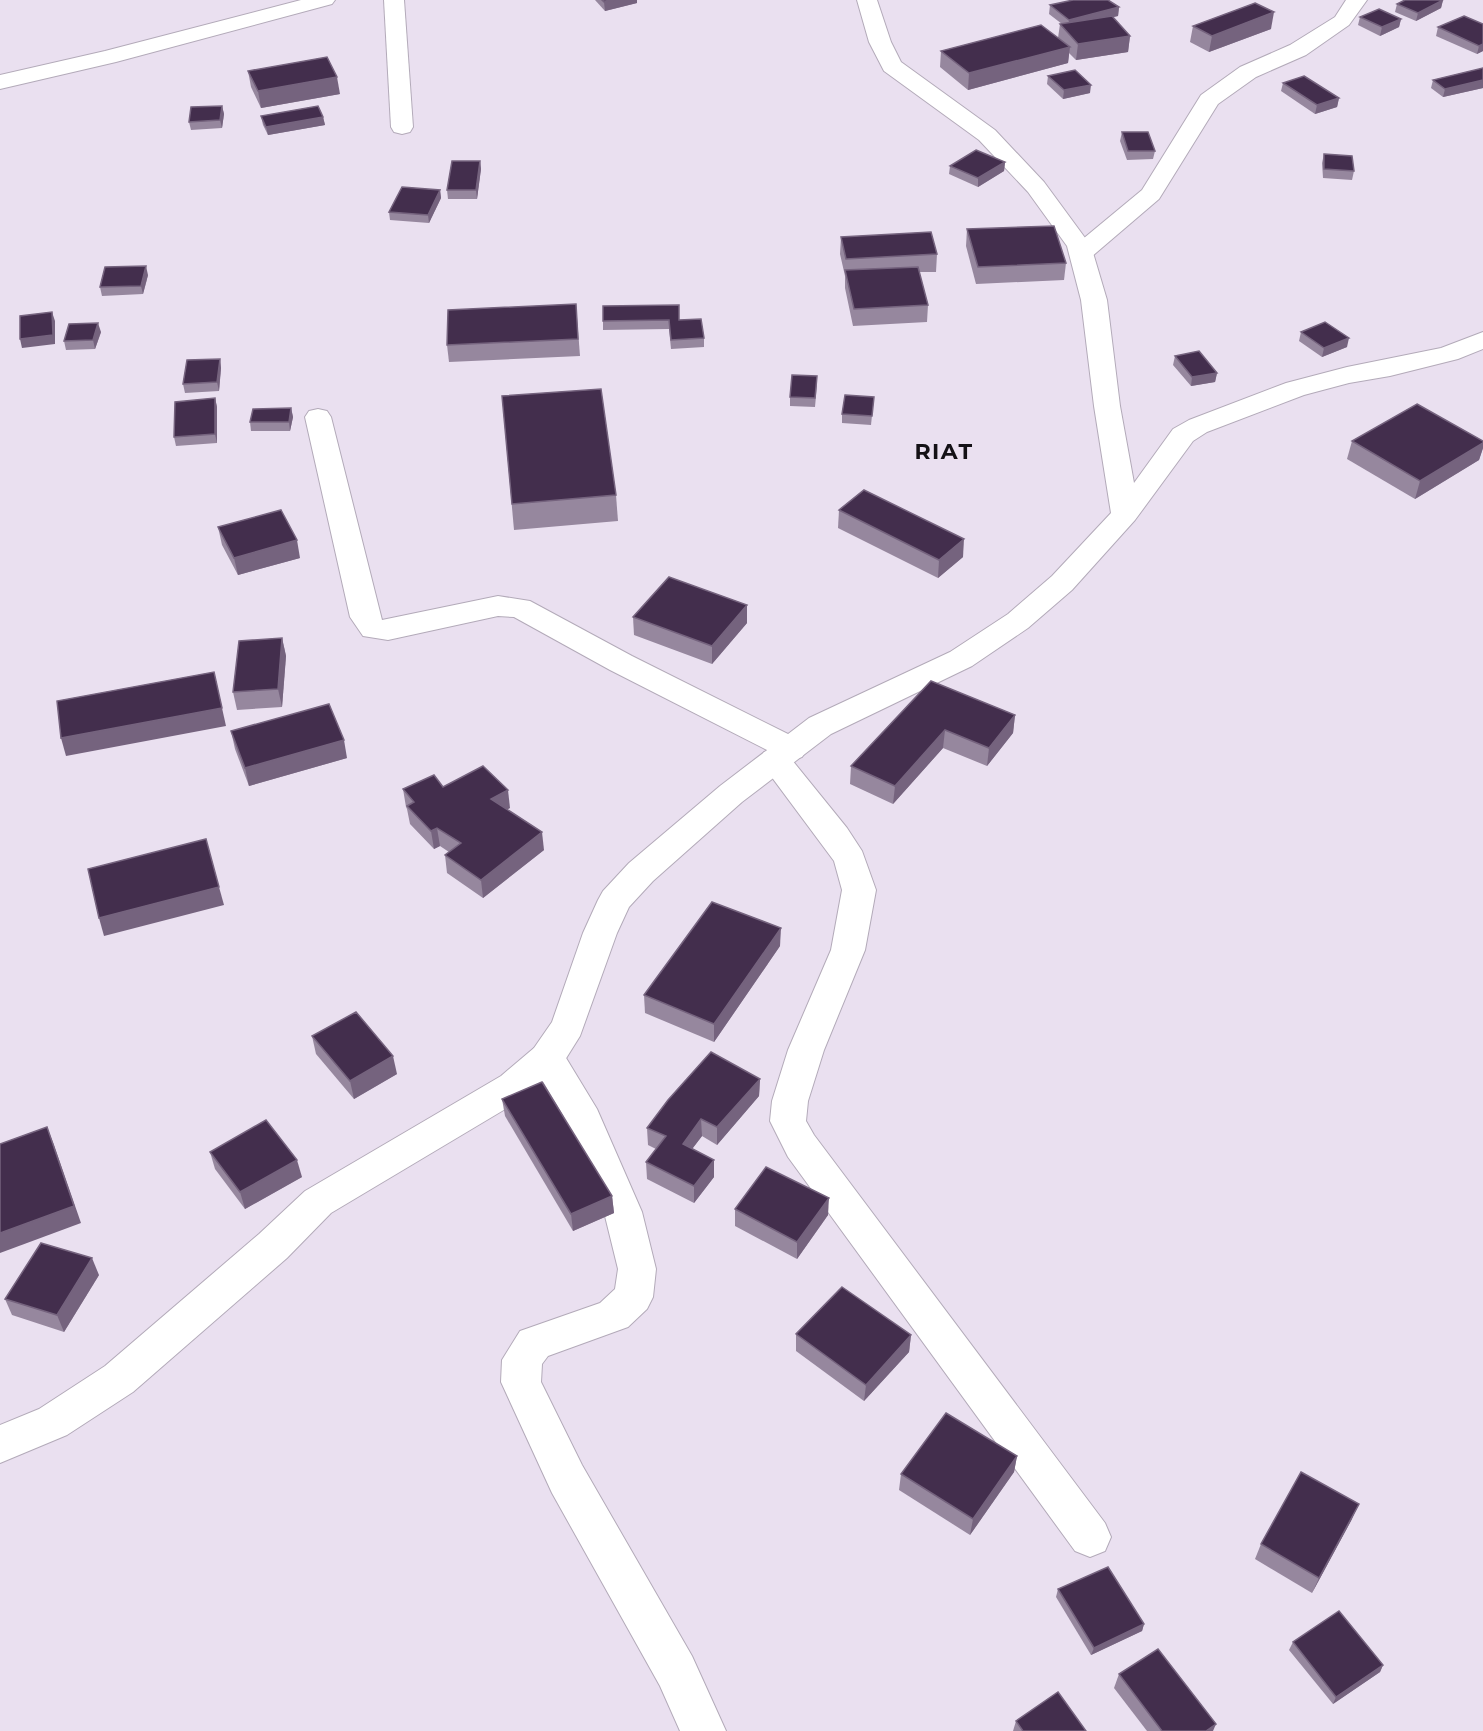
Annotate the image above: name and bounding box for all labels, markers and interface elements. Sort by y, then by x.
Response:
district label: RIAT [914,438,974,465]

